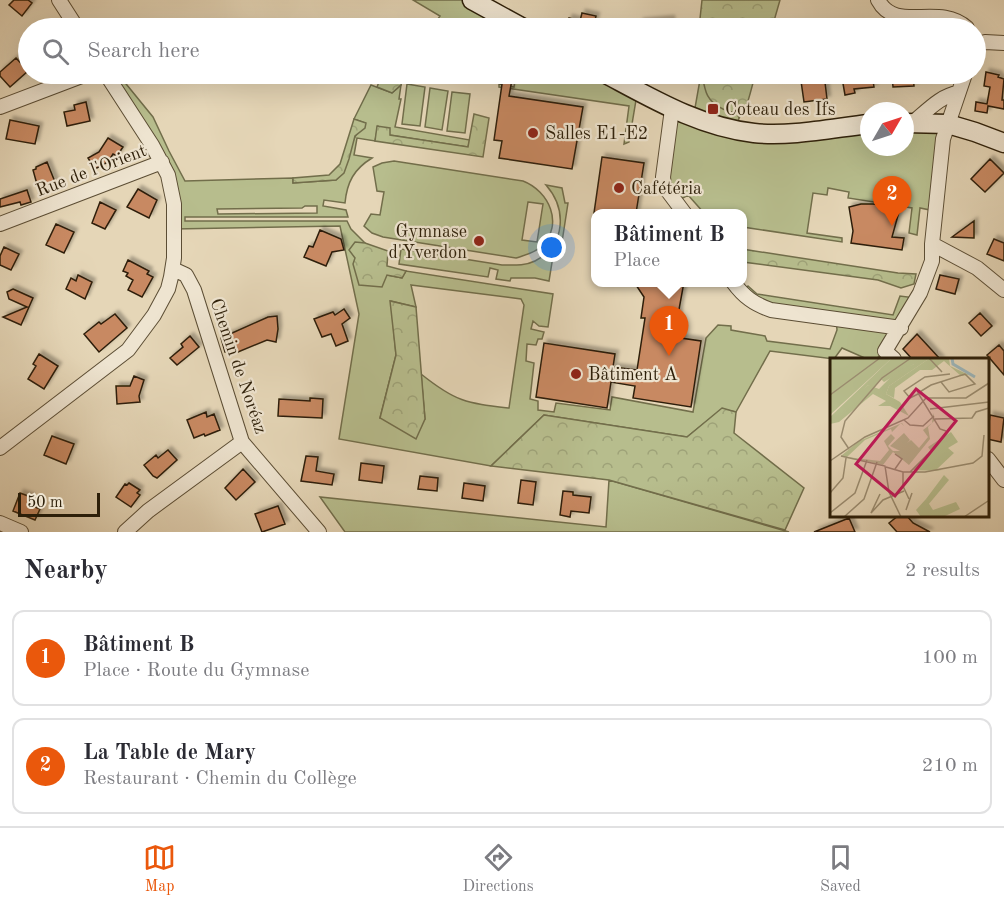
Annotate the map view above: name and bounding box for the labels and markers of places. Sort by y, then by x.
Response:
place label: Coteau des Ifs [725,101,836,119]
marker: Coteau des Ifs [706,102,720,116]
place label: Salles E1-E2 [545,125,648,143]
marker: Salles E1-E2 [526,126,540,140]
pin: 2 [872,176,912,226]
place label: Cafétéria [631,180,702,198]
marker: Cafétéria [612,181,626,195]
place label: Gymnase d'Yverdon [388,223,467,262]
marker: Gymnase d'Yverdon [472,234,486,248]
pin: 1 [650,306,688,356]
place label: Bâtiment A [588,366,678,384]
marker: Bâtiment A [569,367,583,381]

